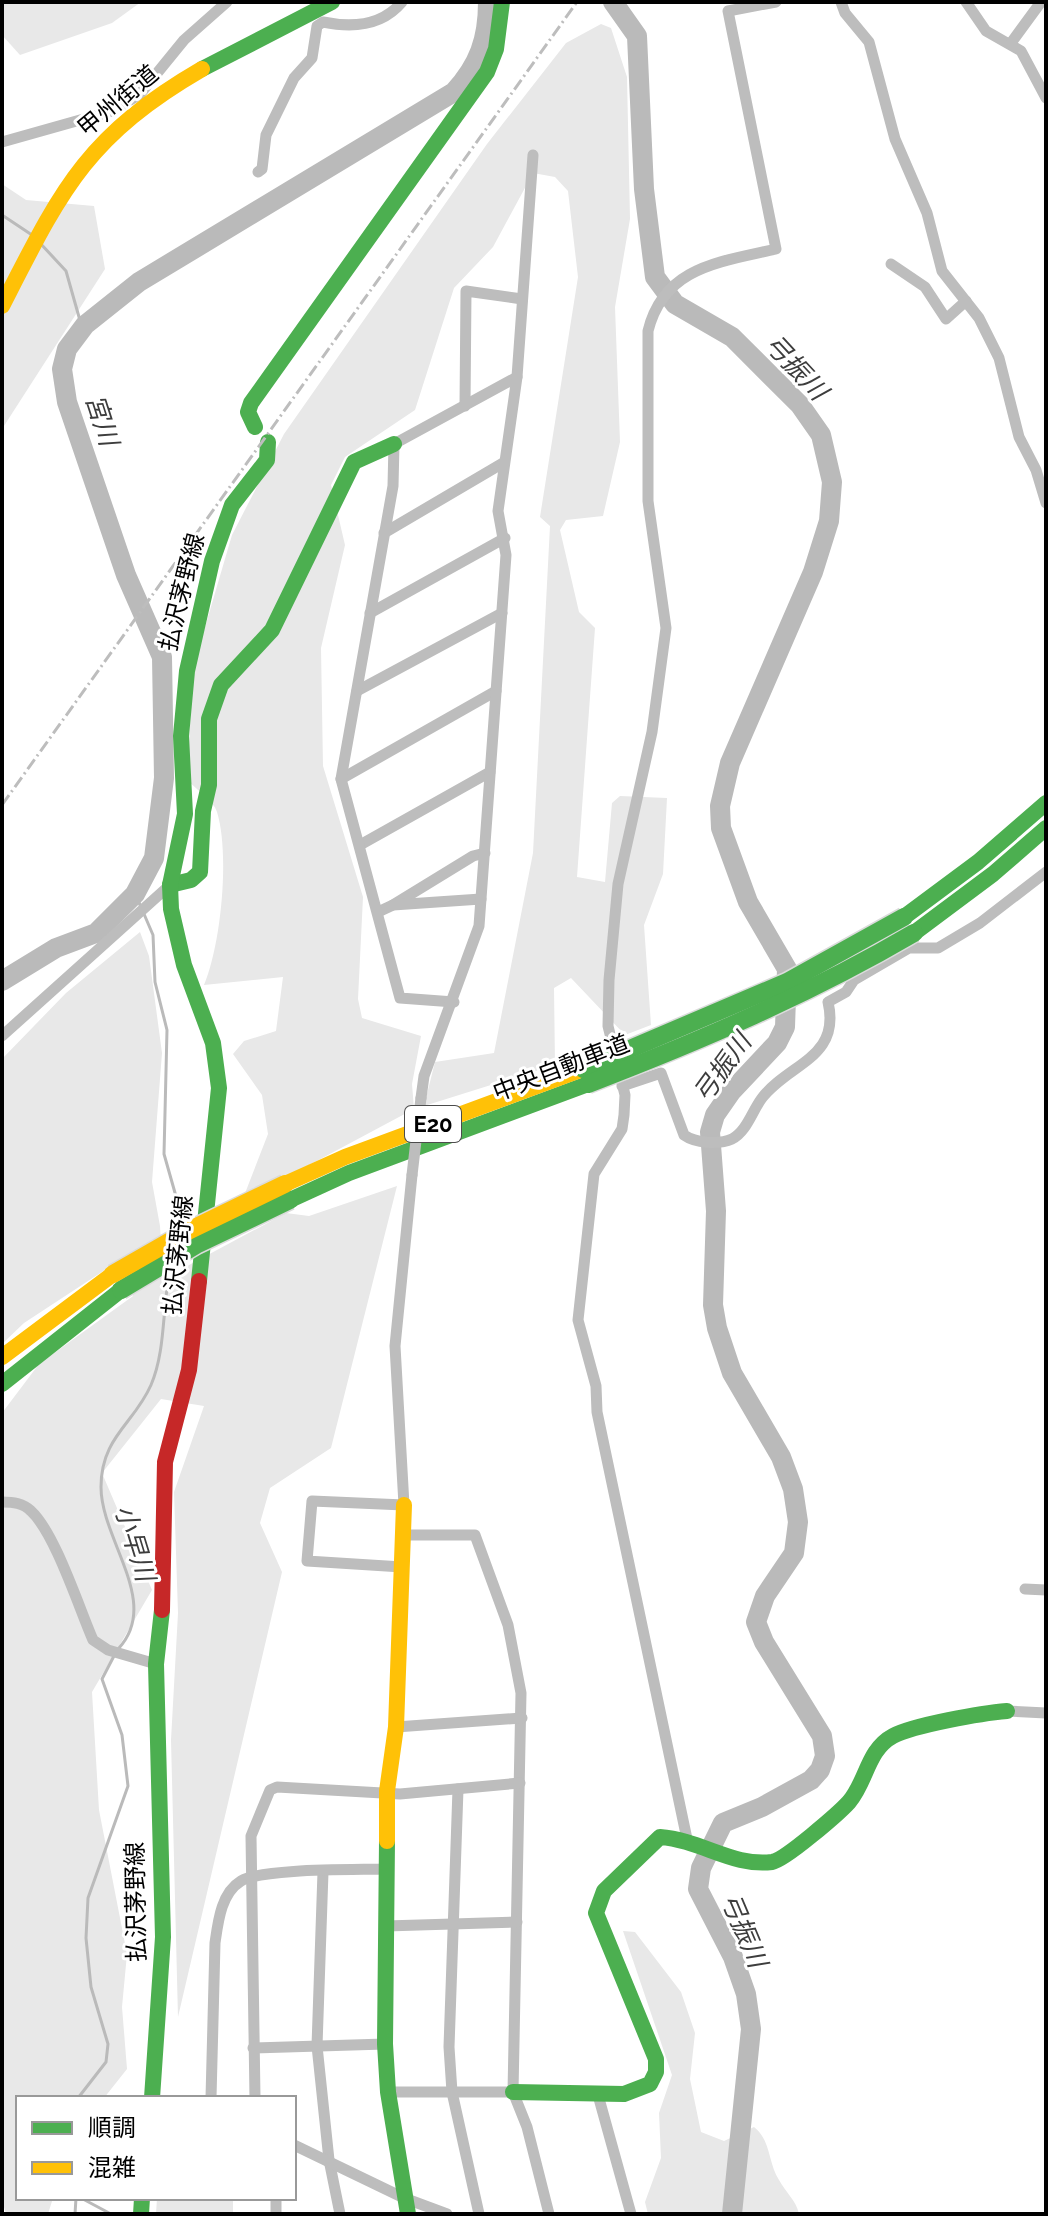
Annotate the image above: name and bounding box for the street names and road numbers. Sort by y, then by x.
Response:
street label: 甲州街道 [72,59,164,143]
street label: 払沢茅野線 [153,530,210,654]
street label: 中央自動車道 [488,1028,633,1107]
road number: E20 [405,1106,461,1142]
street label: 払沢茅野線 [157,1194,198,1316]
street label: 払沢茅野線 [120,1842,151,1962]

